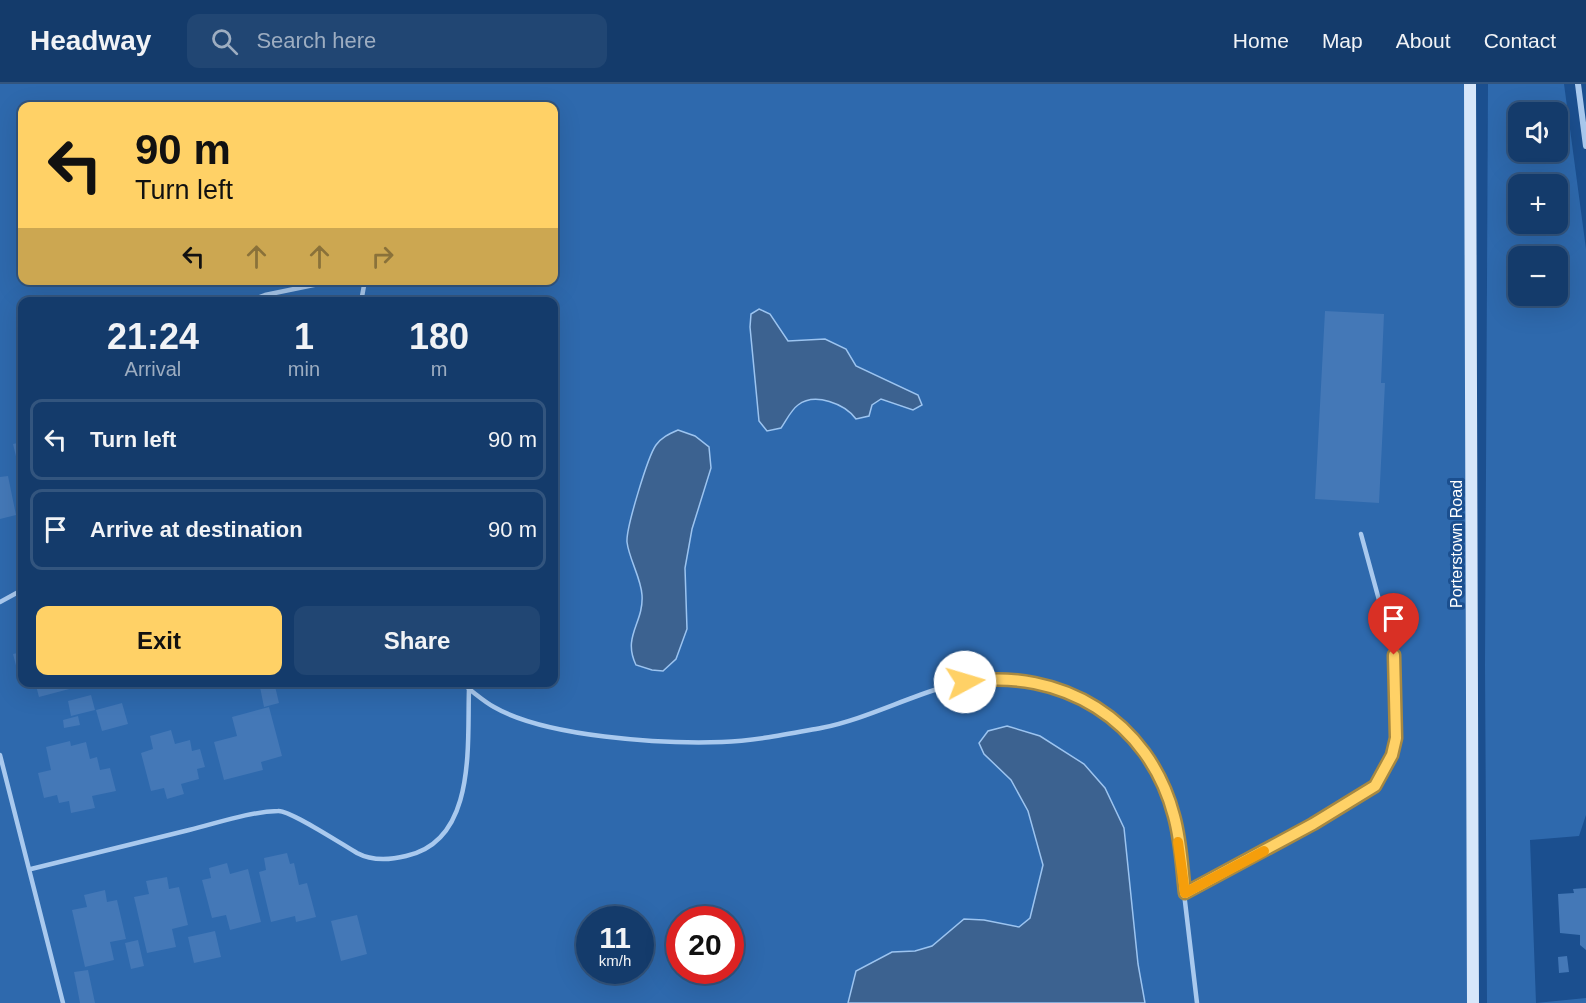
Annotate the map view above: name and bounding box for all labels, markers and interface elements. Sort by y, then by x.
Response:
search box [187,14,607,68]
text: Headway [30,25,151,56]
icon: search [208,25,241,58]
text: Search here [256,28,376,53]
text: Home [1233,29,1289,52]
text: Map [1322,29,1363,52]
text: About [1396,29,1451,52]
text: Contact [1484,29,1556,52]
map controls [1508,102,1568,306]
button: sound [1508,102,1568,162]
icon: left [36,126,114,204]
text: 90 m [135,126,231,173]
button: + [1508,174,1568,234]
text: Turn left [135,175,233,205]
icon: left [177,240,210,273]
icon: ahead [240,240,273,273]
icon: ahead [303,240,336,273]
icon: right [366,240,399,273]
button: − [1508,246,1568,306]
text: 21:24 [107,316,199,357]
text: 1 [294,316,314,357]
text: 180 [409,316,469,357]
text: Arrival [125,358,181,380]
text: min [288,358,320,380]
text: m [431,358,447,380]
icon: left [39,423,72,456]
text: Turn left [90,427,176,452]
text: 90 m [488,427,537,452]
street label: Porterstown Road [1448,480,1465,608]
icon: arrive [39,513,72,546]
text: Arrive at destination [90,517,303,542]
text: 90 m [488,517,537,542]
pin [1368,593,1419,655]
icon: arrive [1377,602,1410,635]
button: Exit [36,606,282,675]
button: Share [294,606,540,675]
position arrow [933,650,997,714]
speed limit sign: 20 [666,906,744,984]
text: 11 [599,921,631,954]
text: km/h [599,952,631,969]

